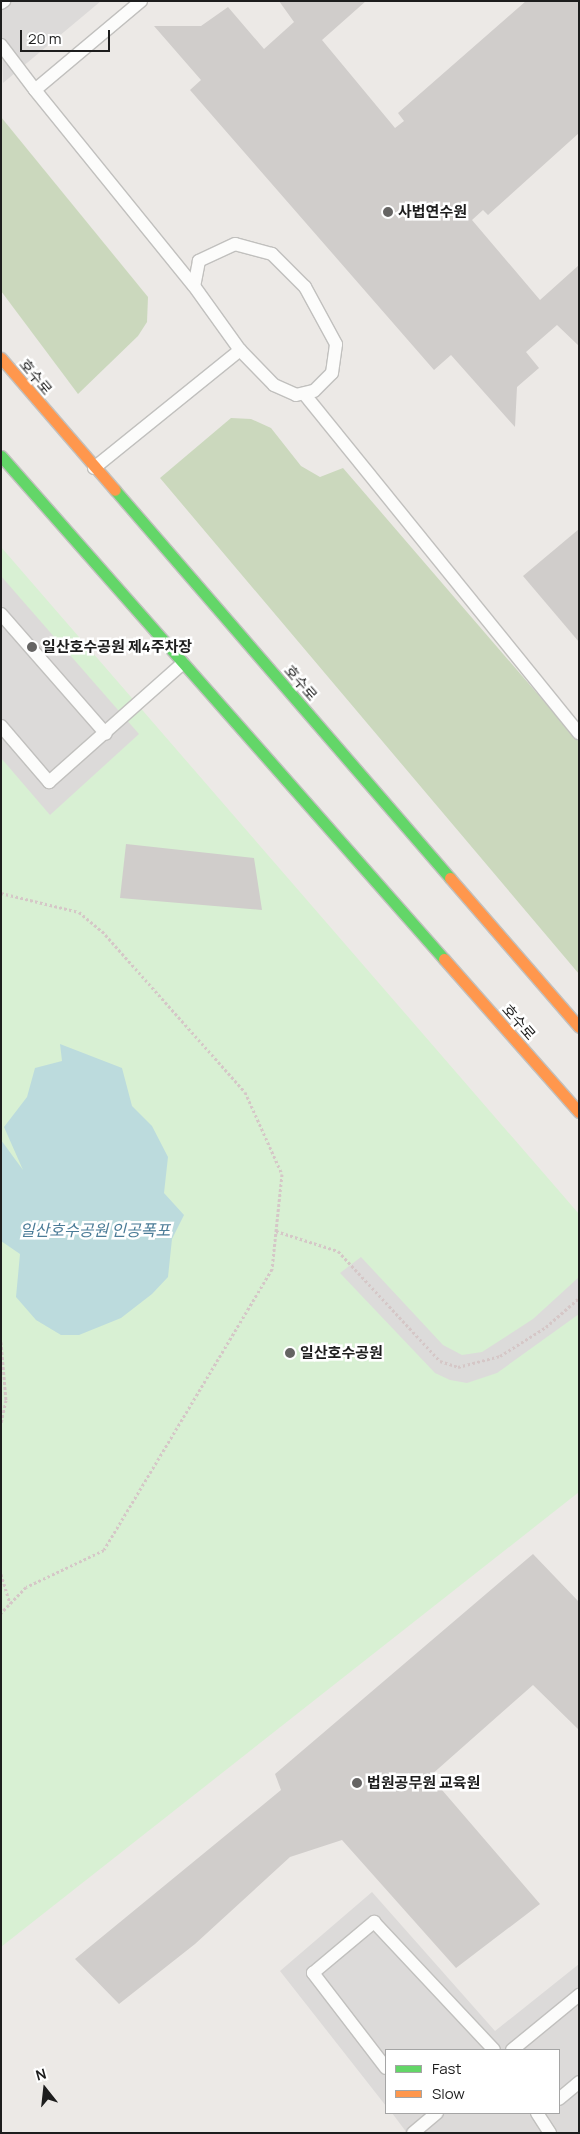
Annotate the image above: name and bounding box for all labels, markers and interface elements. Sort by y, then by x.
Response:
scale bar [22,20,112,52]
text: 20 m [28,28,61,49]
place label: 사법연수원 [398,203,467,221]
marker: 사법연수원 [382,206,394,218]
street label: 호수로 [16,355,56,399]
place label: 일산호수공원 제4주차장 [42,638,192,656]
marker: 일산호수공원 제4주차장 [26,641,38,653]
street label: 호수로 [281,661,321,705]
street label: 호수로 [499,1000,539,1044]
water label: 일산호수공원 인공폭포 [20,1220,170,1240]
place label: 일산호수공원 [300,1344,383,1362]
marker: 일산호수공원 [284,1347,296,1359]
place label: 법원공무원 교육원 [367,1774,480,1792]
marker: 법원공무원 교육원 [351,1777,363,1789]
legend [385,2049,560,2114]
text: Fast [432,2058,461,2079]
north arrow [20,2064,70,2114]
text: N [33,2064,48,2085]
text: Slow [432,2083,465,2104]

